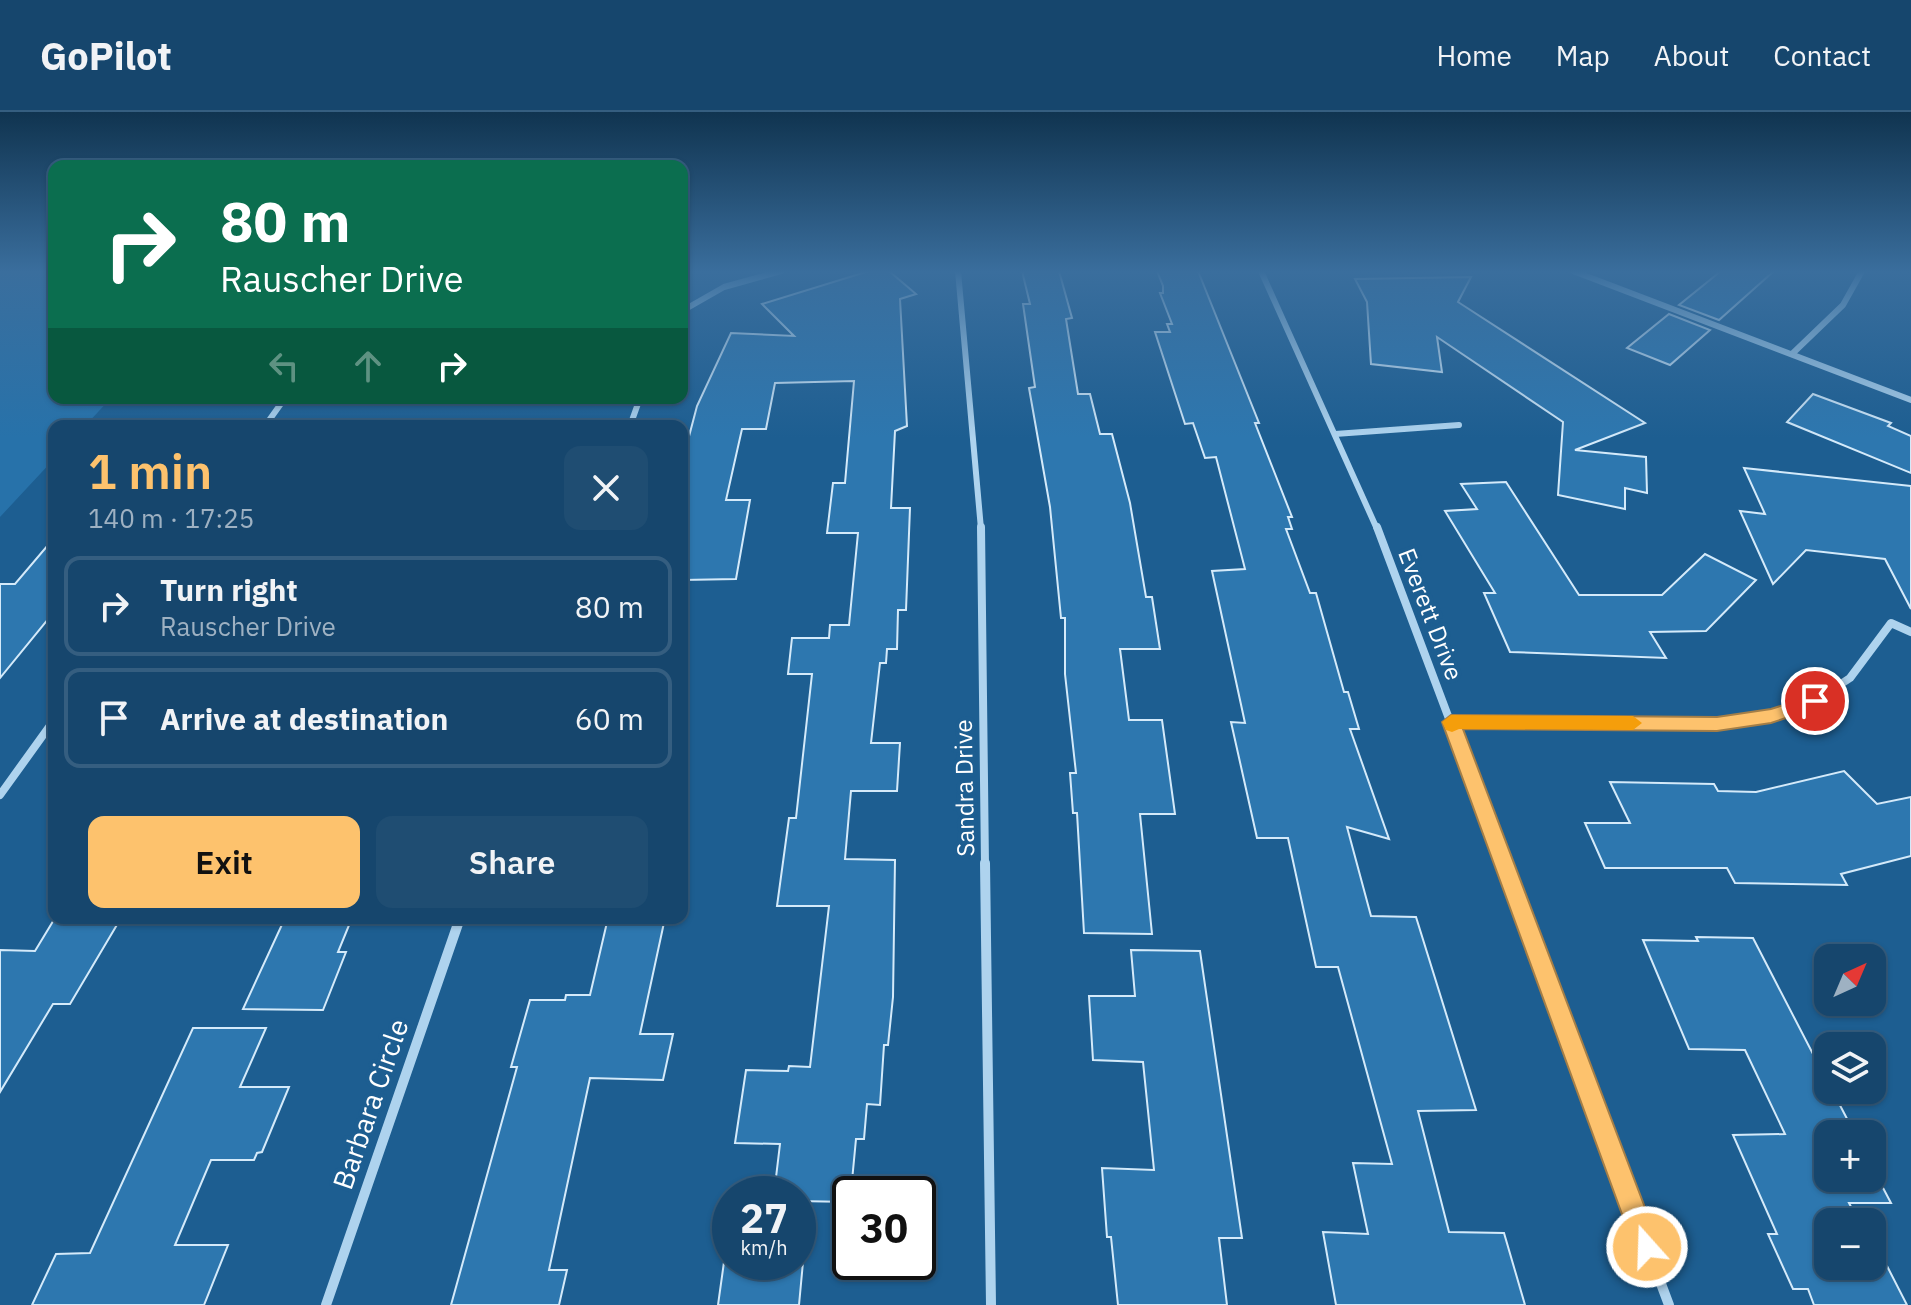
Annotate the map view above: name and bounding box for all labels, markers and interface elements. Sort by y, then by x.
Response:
text: GoPilot [40,31,172,80]
text: Home [1436,37,1512,74]
text: Map [1556,37,1610,74]
text: About [1654,37,1729,74]
text: Contact [1773,37,1871,74]
text: 80 m [220,185,350,257]
icon: right [88,192,192,296]
text: Rauscher Drive [220,255,463,302]
icon: left [262,344,306,388]
icon: ahead [346,344,390,388]
icon: right [430,344,474,388]
text: 1 min [88,440,212,502]
button: close [564,446,648,530]
text: 140 m · 17:25 [88,501,254,535]
street label: Everett Drive [1391,544,1471,684]
text: Turn right [160,570,298,609]
icon: right [92,584,136,628]
text: 80 m [575,587,644,626]
text: Rauscher Drive [160,609,336,643]
pin [1781,667,1849,735]
icon: arrive [1793,679,1837,723]
icon: arrive [92,696,136,740]
text: Arrive at destination [160,699,448,738]
text: 60 m [575,699,644,738]
street label: Sandra Drive [947,719,981,857]
button: Exit [88,816,360,908]
button: Share [376,816,648,908]
north arrow [1814,944,1886,1016]
map controls [1814,944,1886,1280]
street label: Barbara Circle [324,1014,416,1194]
button: layers [1814,1032,1886,1104]
button: + [1814,1120,1886,1192]
speed limit sign: 30 [832,1176,936,1280]
text: 27 [740,1192,788,1244]
position arrow [1605,1205,1689,1289]
button: − [1814,1208,1886,1280]
text: km/h [740,1234,788,1261]

